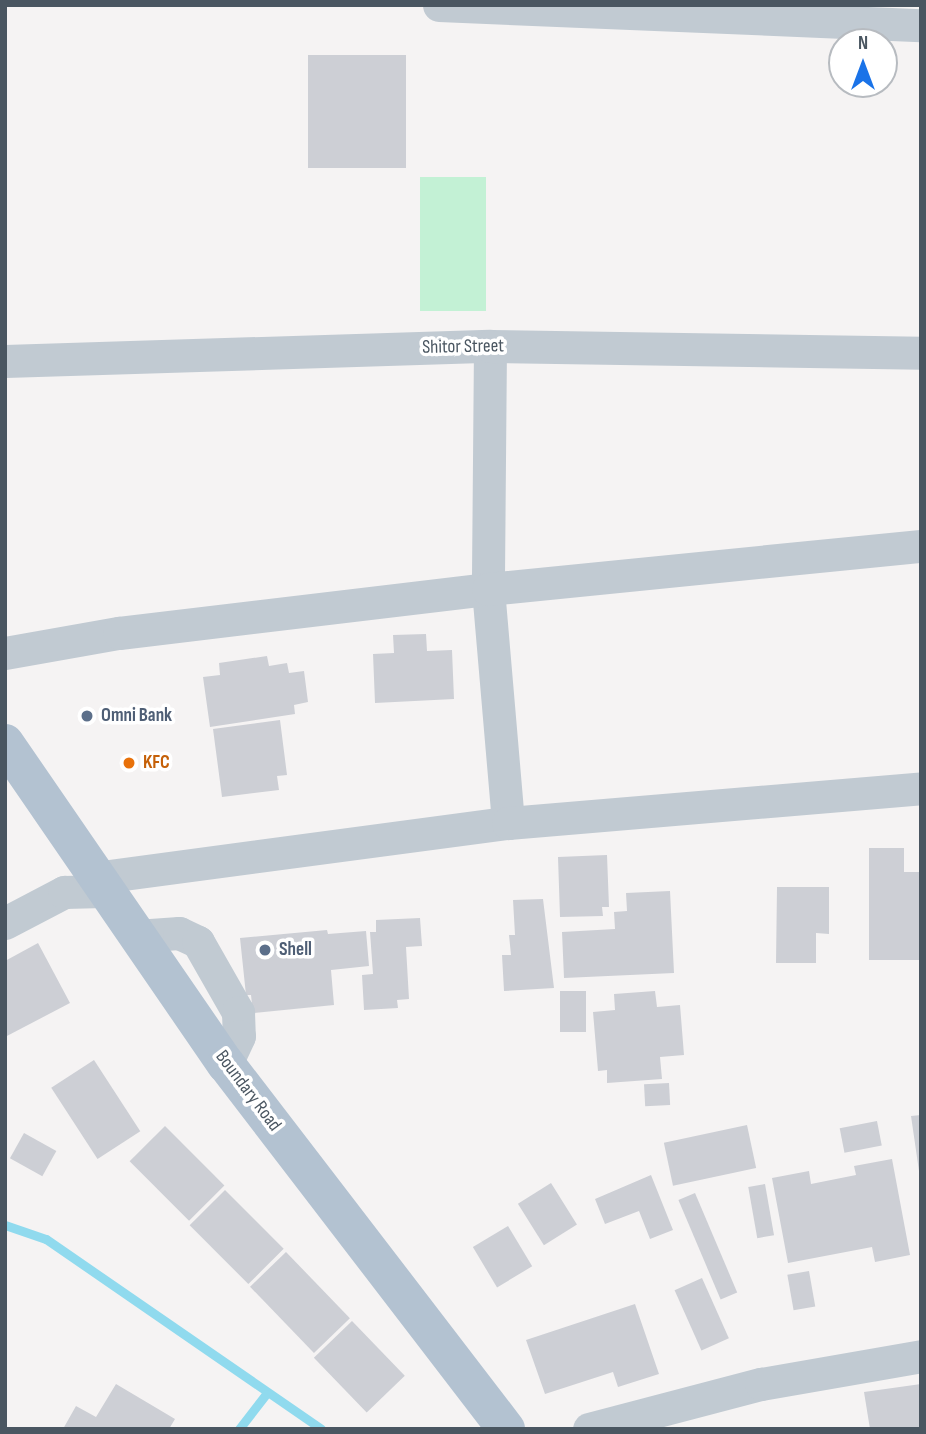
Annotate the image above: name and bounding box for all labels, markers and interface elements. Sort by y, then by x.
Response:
north arrow [828,28,898,98]
text: N [858,32,868,55]
street label: Shitor Street [422,335,504,359]
place label: Omni Bank [101,705,172,727]
marker: Omni Bank [79,708,95,724]
place label: KFC [143,752,170,774]
marker: KFC [121,755,137,771]
place label: Shell [279,939,312,961]
marker: Shell [257,942,273,958]
street label: Boundary Road [210,1046,286,1136]

